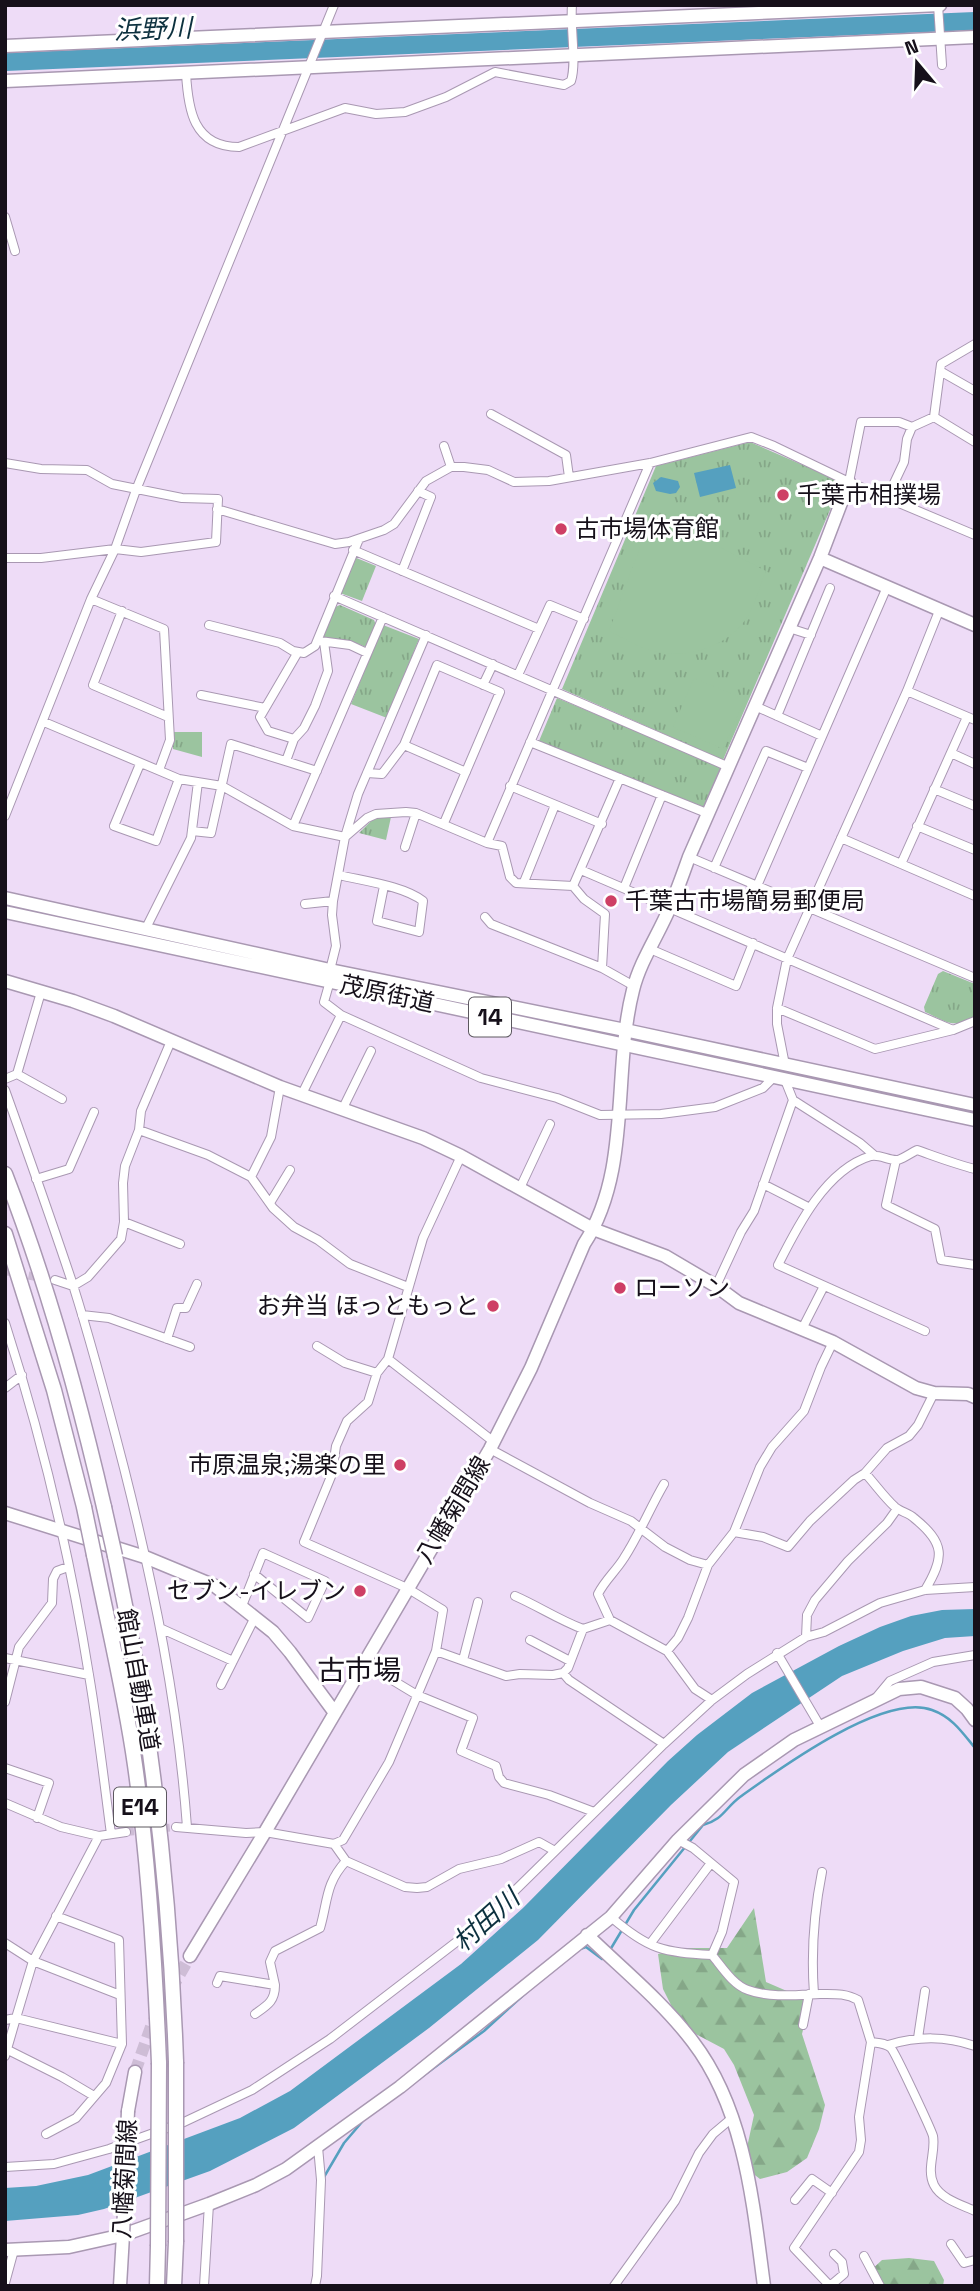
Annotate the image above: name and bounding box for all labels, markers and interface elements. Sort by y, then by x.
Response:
water label: 浜野川 [113,11,196,47]
north arrow [882,28,952,98]
text: N [902,34,922,61]
place label: 千葉市相撲場 [797,479,941,510]
marker: 千葉市相撲場 [775,487,791,503]
place label: 古市場体育館 [575,513,719,544]
marker: 古市場体育館 [553,521,569,537]
place label: 千葉古市場簡易郵便局 [625,885,865,916]
marker: 千葉古市場簡易郵便局 [603,893,619,909]
street label: 茂原街道 [337,968,437,1019]
road number: 14 [469,998,511,1036]
place label: ローソン [634,1272,730,1303]
marker: ローソン [612,1280,628,1296]
place label: お弁当 ほっともっと [257,1290,479,1321]
marker: お弁当 ほっともっと [485,1298,501,1314]
place label: 市原温泉;湯楽の里 [188,1449,386,1480]
street label: 八幡菊間線 [408,1450,497,1569]
marker: 市原温泉;湯楽の里 [392,1457,408,1473]
place label: セブン-イレブン [167,1575,346,1606]
marker: セブン-イレブン [352,1583,368,1599]
street label: 館山自動車道 [111,1606,166,1754]
district label: 古市場 [317,1652,401,1688]
road number: E14 [114,1788,166,1826]
water label: 村田川 [446,1879,529,1959]
street label: 八幡菊間線 [106,2118,143,2240]

